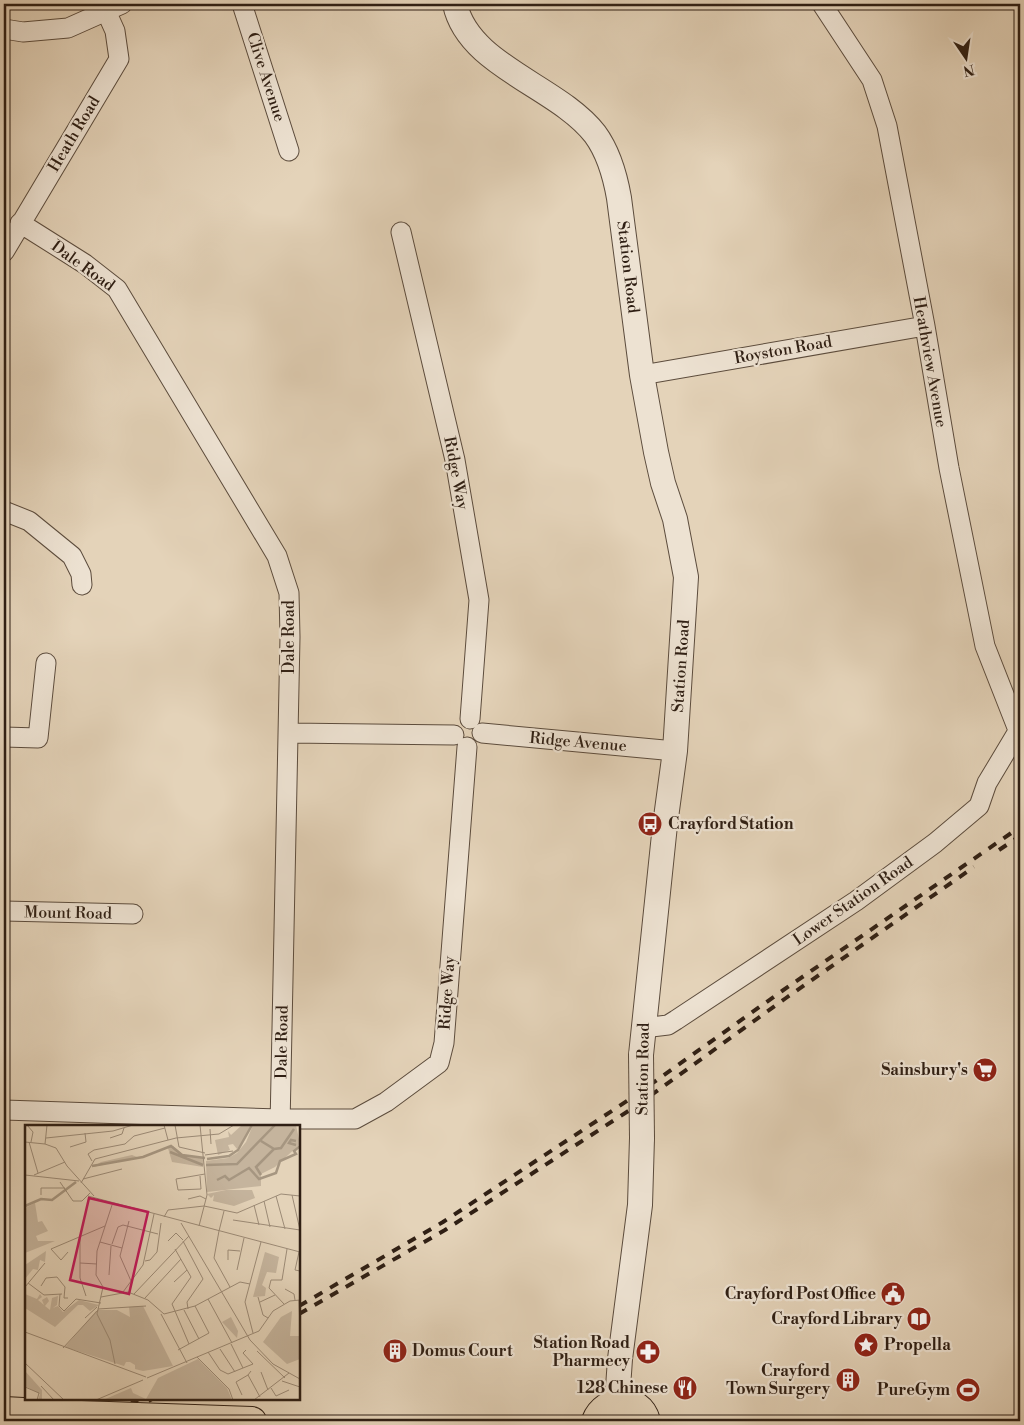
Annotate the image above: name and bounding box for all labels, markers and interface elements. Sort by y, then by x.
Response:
street label: Clive Avenue [242,30,290,124]
north arrow [942,32,992,82]
text: N [961,60,976,80]
street label: Heath Road [44,93,104,175]
street label: Station Road [612,220,644,314]
street label: Dale Road [47,236,119,296]
street label: Heathview Avenue [909,295,951,429]
street label: Royston Road [733,332,833,368]
street label: Ridge Way [439,435,473,512]
street label: Dale Road [279,600,299,674]
street label: Station Road [668,619,694,713]
street label: Ridge Avenue [528,728,628,756]
bus stop icon: Crayford Station [637,811,663,837]
place label: Crayford Station [668,814,794,834]
street label: Lower Station Road [789,852,917,950]
street label: Mount Road [24,902,112,924]
street label: Ridge Way [434,955,460,1031]
street label: Dale Road [271,1005,293,1079]
street label: Station Road [632,1022,654,1116]
supermarket icon: Sainsbury's [972,1057,998,1083]
place label: Sainsbury's [881,1060,968,1080]
inset map [25,1125,300,1400]
public building icon: Crayford Post Office [880,1281,906,1307]
place label: Crayford Post Office [725,1284,876,1304]
library icon: Crayford Library [906,1306,932,1332]
place label: Crayford Library [771,1309,903,1329]
place icon: Propella [853,1332,879,1358]
place label: Station Road Pharmecy [534,1333,631,1371]
place label: Propella [884,1335,951,1355]
building icon: Domus Court [382,1338,408,1364]
pharmacy icon: Station Road Pharmecy [635,1339,661,1365]
place label: Domus Court [412,1341,513,1361]
place label: Crayford Town Surgery [726,1361,831,1399]
building icon: Crayford Town Surgery [835,1367,861,1393]
restaurant icon: 128 Chinese [672,1375,698,1401]
sports icon: PureGym [955,1377,981,1403]
place label: 128 Chinese [577,1378,668,1398]
place label: PureGym [877,1380,950,1400]

